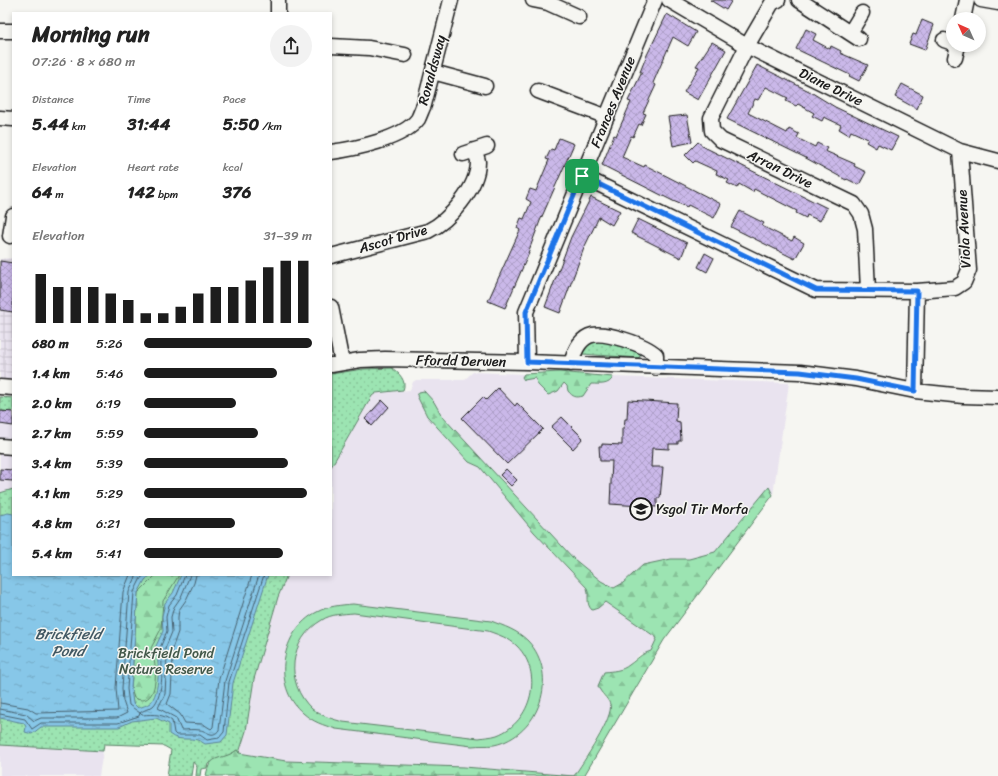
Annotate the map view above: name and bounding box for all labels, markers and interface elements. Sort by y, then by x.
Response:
north arrow [946,12,986,52]
map controls [946,12,986,52]
text: Morning run [32,15,150,54]
button: share [270,25,312,67]
street label: Ronaldsway [411,31,454,108]
text: 07:26 · 8 × 680 m [32,50,135,73]
street label: Frances Avenue [583,52,643,152]
street label: Diane Drive [795,61,867,113]
text: Distance [32,90,74,109]
text: Time [127,90,151,109]
text: Pace [223,90,246,109]
text: 5.44 [32,109,69,139]
text: 31:44 [127,109,170,139]
text: 5:50 [223,109,259,139]
text: km [69,117,86,136]
text: /km [259,117,282,136]
street label: Arran Drive [742,142,817,196]
text: Elevation [32,158,77,177]
text: Heart rate [127,158,179,177]
text: kcal [223,158,243,177]
pin [565,159,599,193]
icon: arrive [571,165,593,187]
text: 64 [32,177,52,207]
text: 142 [127,177,155,207]
text: 376 [223,177,251,207]
text: m [52,185,64,204]
text: bpm [155,185,178,204]
street label: Viola Avenue [949,189,979,269]
street label: Ascot Drive [355,217,430,261]
text: Elevation [32,224,85,247]
text: 31–39 m [263,224,312,247]
text: 680 m [32,332,69,355]
text: 5:26 [96,332,123,355]
street label: Ffordd Derwen [416,348,507,374]
text: 1.4 km [32,362,70,385]
text: 5:46 [96,362,123,385]
text: 2.0 km [32,392,72,415]
text: 6:19 [96,392,121,415]
text: 2.7 km [32,422,71,445]
text: 5:59 [96,422,124,445]
text: 3.4 km [32,452,71,475]
text: 5:39 [96,452,123,475]
text: 4.1 km [32,482,70,505]
text: 5:29 [96,482,123,505]
school or university icon: Ysgol Tir Morfa [628,496,654,522]
place label: Ysgol Tir Morfa [656,497,748,522]
text: 4.8 km [32,512,72,535]
text: 6:21 [96,512,120,535]
text: 5.4 km [32,542,72,565]
text: 5:41 [96,542,122,565]
water label: Brickfield Pond [35,621,105,664]
park label: Brickfield Pond Nature Reserve [118,641,216,682]

